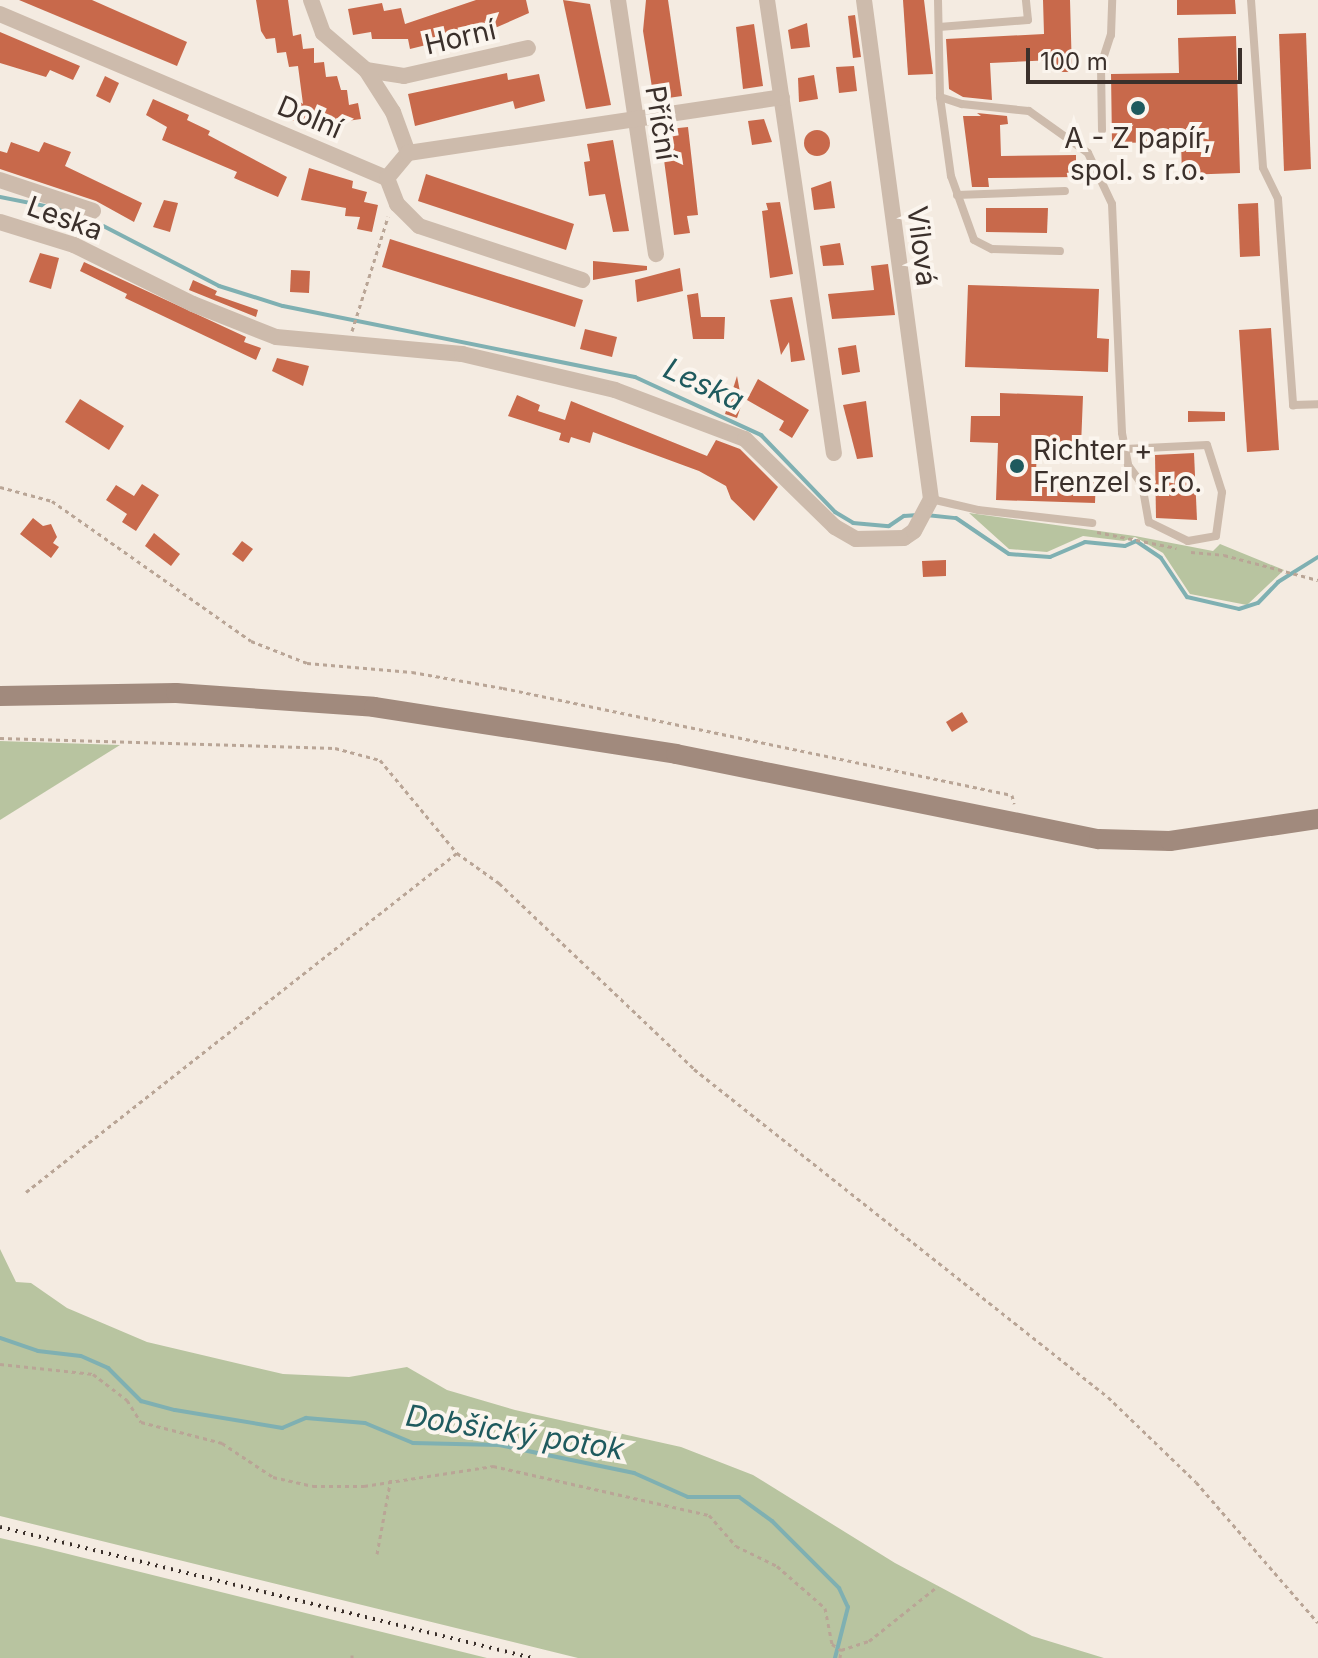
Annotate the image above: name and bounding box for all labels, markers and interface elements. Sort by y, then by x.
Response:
street label: Horní [421,13,499,61]
scale bar [1030,32,1246,82]
text: 100 m [1040,47,1108,76]
street label: Příční [639,83,683,163]
street label: Dolní [273,88,347,146]
marker: A - Z papír, spol. s r.o. [1129,99,1147,117]
place label: A - Z papír, spol. s r.o. [1064,121,1212,187]
street label: Leska [23,189,107,247]
street label: Vilová [900,204,944,288]
water label: Leska [658,350,750,418]
place label: Richter + Frenzel s.r.o. [1033,433,1202,499]
marker: Richter + Frenzel s.r.o. [1008,457,1026,475]
water label: Dobšický potok [403,1397,627,1467]

